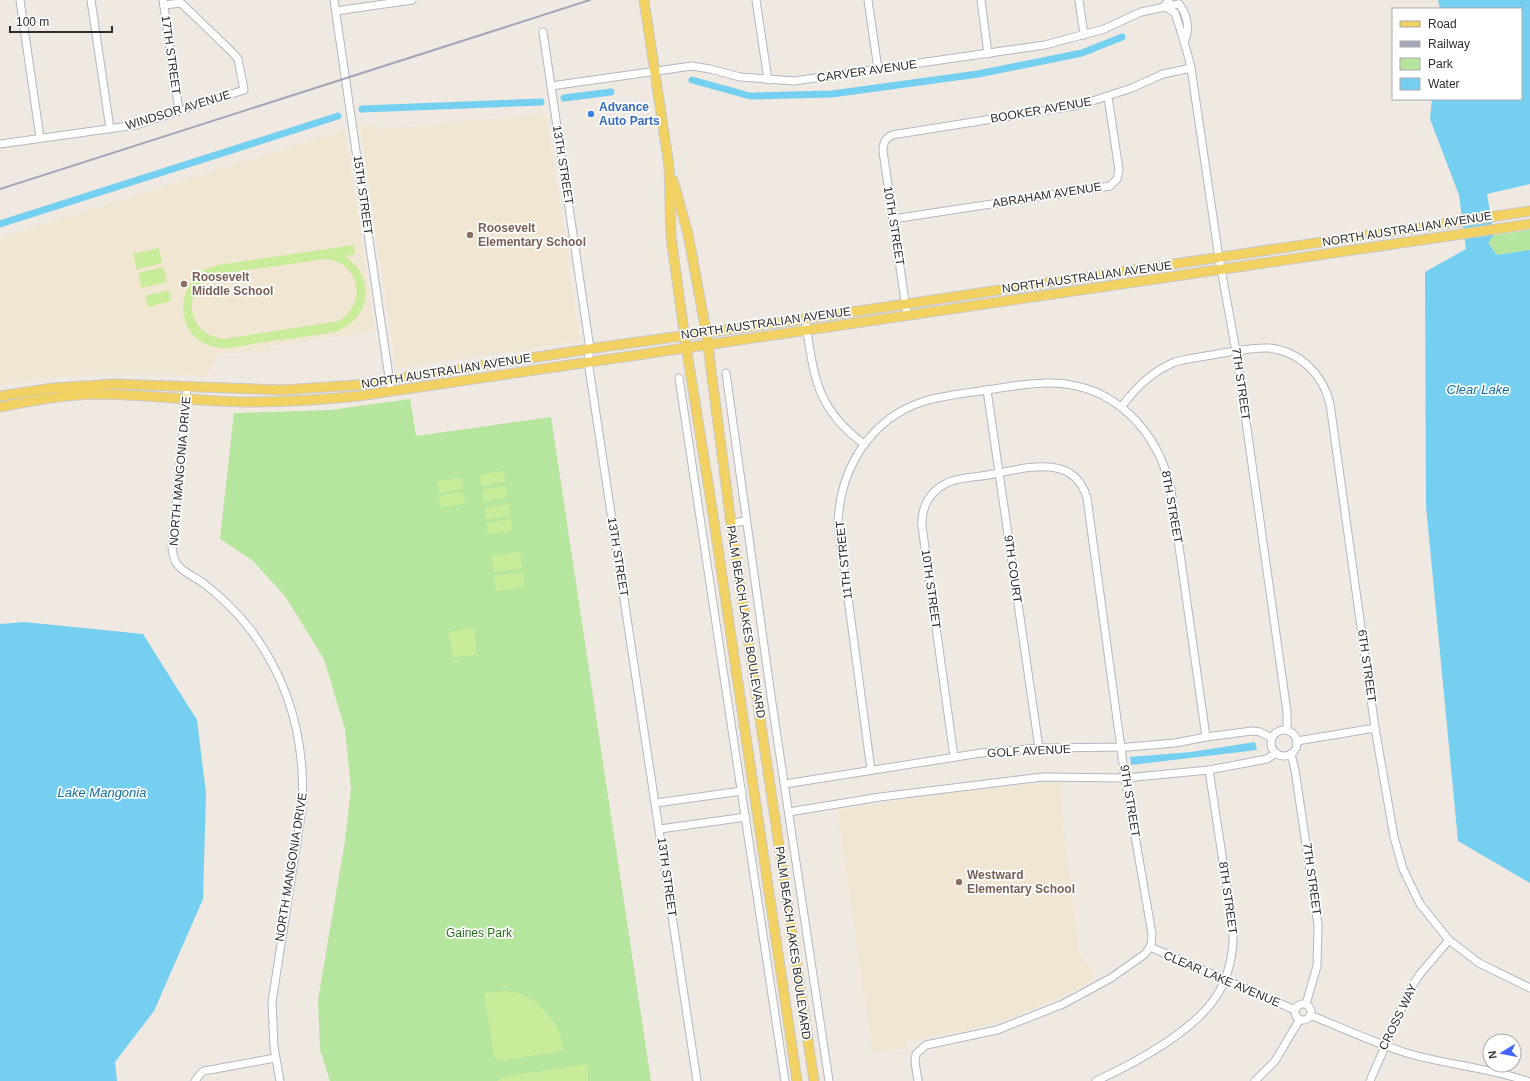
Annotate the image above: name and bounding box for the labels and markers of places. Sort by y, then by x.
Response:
place label: Advance Auto Parts [599,100,660,128]
marker: Advance Auto Parts [586,109,596,119]
place label: Roosevelt Elementary School [478,221,586,249]
marker: Roosevelt Elementary School [465,230,475,240]
place label: Roosevelt Middle School [192,270,273,298]
marker: Roosevelt Middle School [179,279,189,289]
place label: Westward Elementary School [967,868,1075,896]
marker: Westward Elementary School [954,877,964,887]

